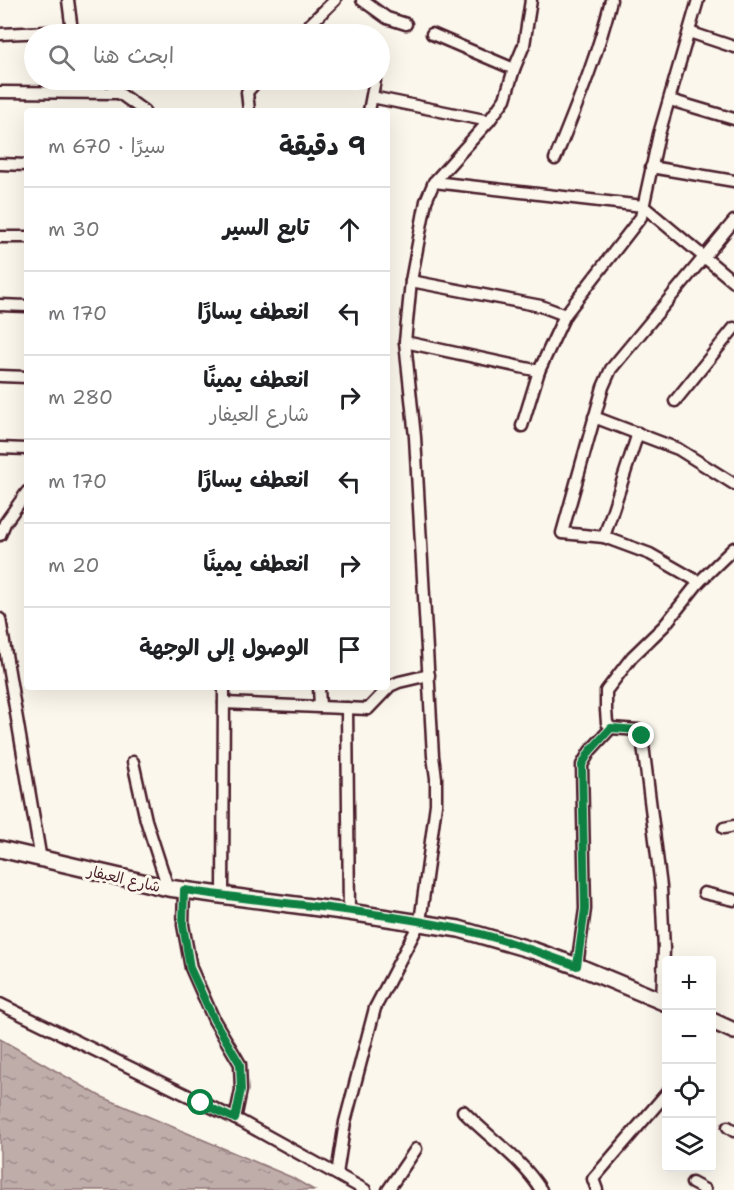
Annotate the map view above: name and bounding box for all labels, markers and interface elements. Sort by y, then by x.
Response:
search box [24,24,390,90]
icon: search [45,41,78,74]
text: ابحث هنا [93,41,174,70]
text: 9 دقيقة [279,128,366,163]
text: سيرًا · 670 m [48,133,165,159]
text: تابع السير [223,213,309,242]
icon: ahead [333,213,366,246]
text: 30 m [48,216,100,242]
text: انعطف يسارًا [197,297,309,326]
icon: left [333,297,366,330]
text: 170 m [48,300,107,326]
text: انعطف يمينًا [203,365,309,394]
icon: right [333,381,366,414]
text: 280 m [48,384,113,410]
text: شارع العيفار [210,401,309,427]
text: انعطف يسارًا [197,465,309,494]
icon: left [333,465,366,498]
text: 170 m [48,468,107,494]
text: انعطف يمينًا [203,549,309,578]
icon: right [333,549,366,582]
text: 20 m [48,552,99,578]
text: الوصول إلى الوجهة [139,633,309,662]
icon: arrive [333,633,366,666]
route end [628,722,654,748]
street label: شارع العيفار [85,861,162,897]
map controls [662,956,716,1172]
button: + [662,956,716,1010]
button: − [662,1010,716,1064]
button: locate [662,1064,716,1118]
route start [187,1089,213,1115]
button: layers [662,1118,716,1172]

